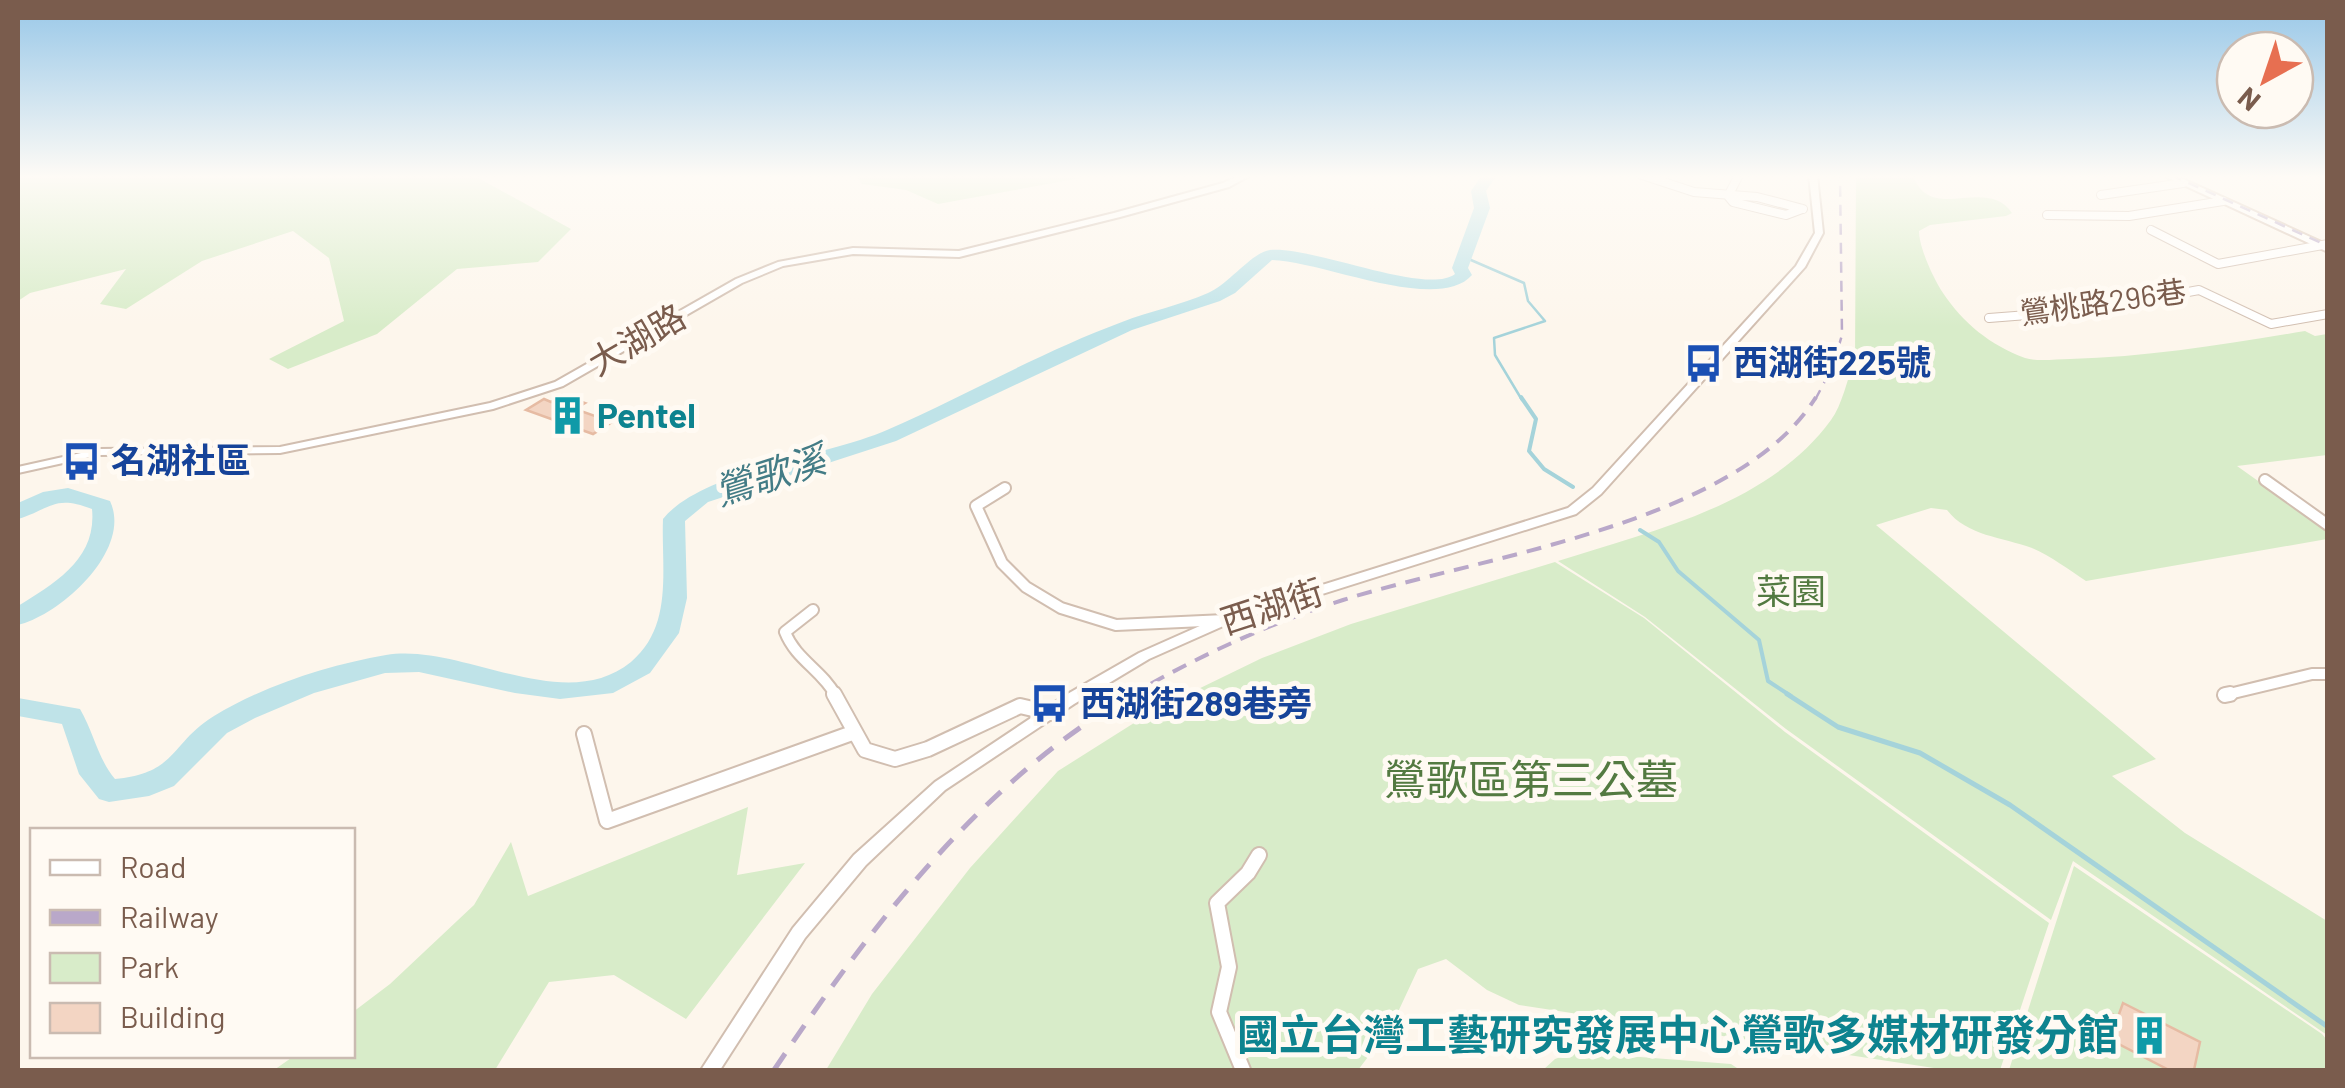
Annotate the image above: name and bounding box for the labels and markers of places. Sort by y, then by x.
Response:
place label: 西湖街225號 [1733,340,1931,382]
bus stop icon: 西湖街225號 [1682,342,1724,384]
place label: Pentel [597,393,696,435]
building icon: Pentel [546,395,588,437]
place label: 名湖社區 [111,438,251,480]
bus stop icon: 名湖社區 [60,440,102,482]
place label: 西湖街289巷旁 [1080,681,1312,723]
bus stop icon: 西湖街289巷旁 [1029,683,1071,725]
place label: 國立台灣工藝研究發展中心鶯歌多媒材研發分館 [1237,1008,2119,1058]
building icon: 國立台灣工藝研究發展中心鶯歌多媒材研發分館 [2128,1014,2170,1056]

